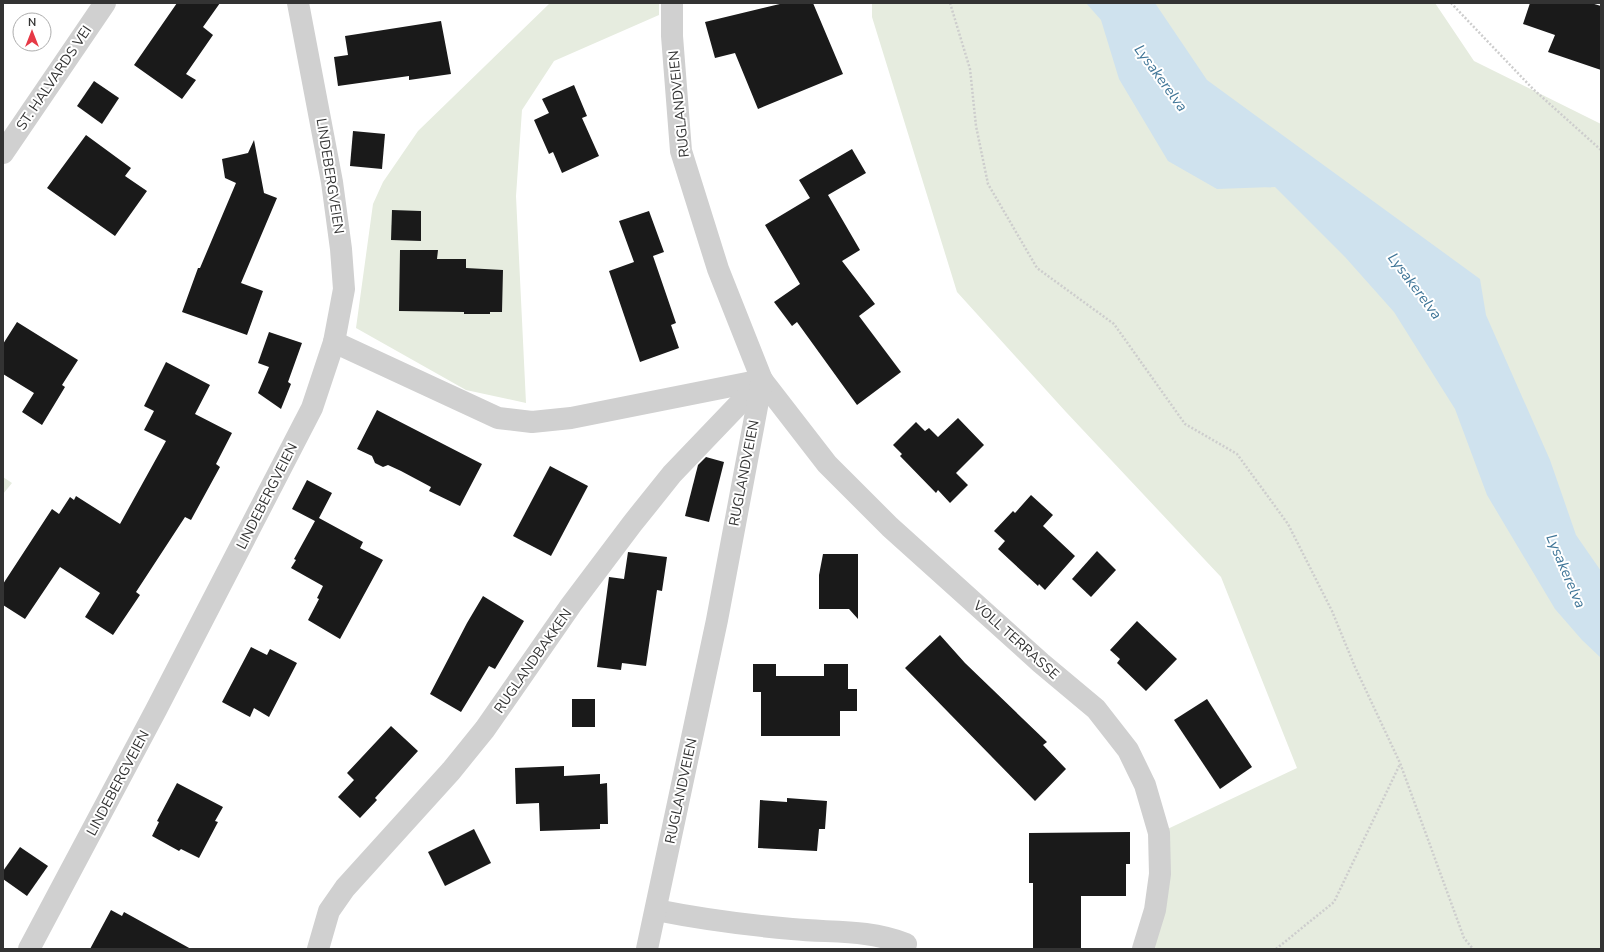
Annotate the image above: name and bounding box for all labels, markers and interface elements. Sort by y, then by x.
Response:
north arrow [12,12,52,52]
text: N [28,15,36,30]
street label: ST. HALVARDS VEI [12,22,96,134]
water label: Lysakerelva [1130,40,1192,116]
street label: RUGLANDVEIEN [664,49,694,159]
street label: LINDEBERGVEIEN [311,117,349,235]
water label: Lysakerelva [1383,249,1447,323]
street label: RUGLANDVEIEN [724,418,764,528]
street label: LINDEBERGVEIEN [232,440,302,552]
water label: Lysakerelva [1541,531,1591,611]
street label: VOLL TERRASSE [968,596,1063,684]
street label: RUGLANDBAKKEN [490,605,576,717]
street label: LINDEBERGVEIEN [82,727,154,839]
street label: RUGLANDVEIEN [661,736,701,846]

